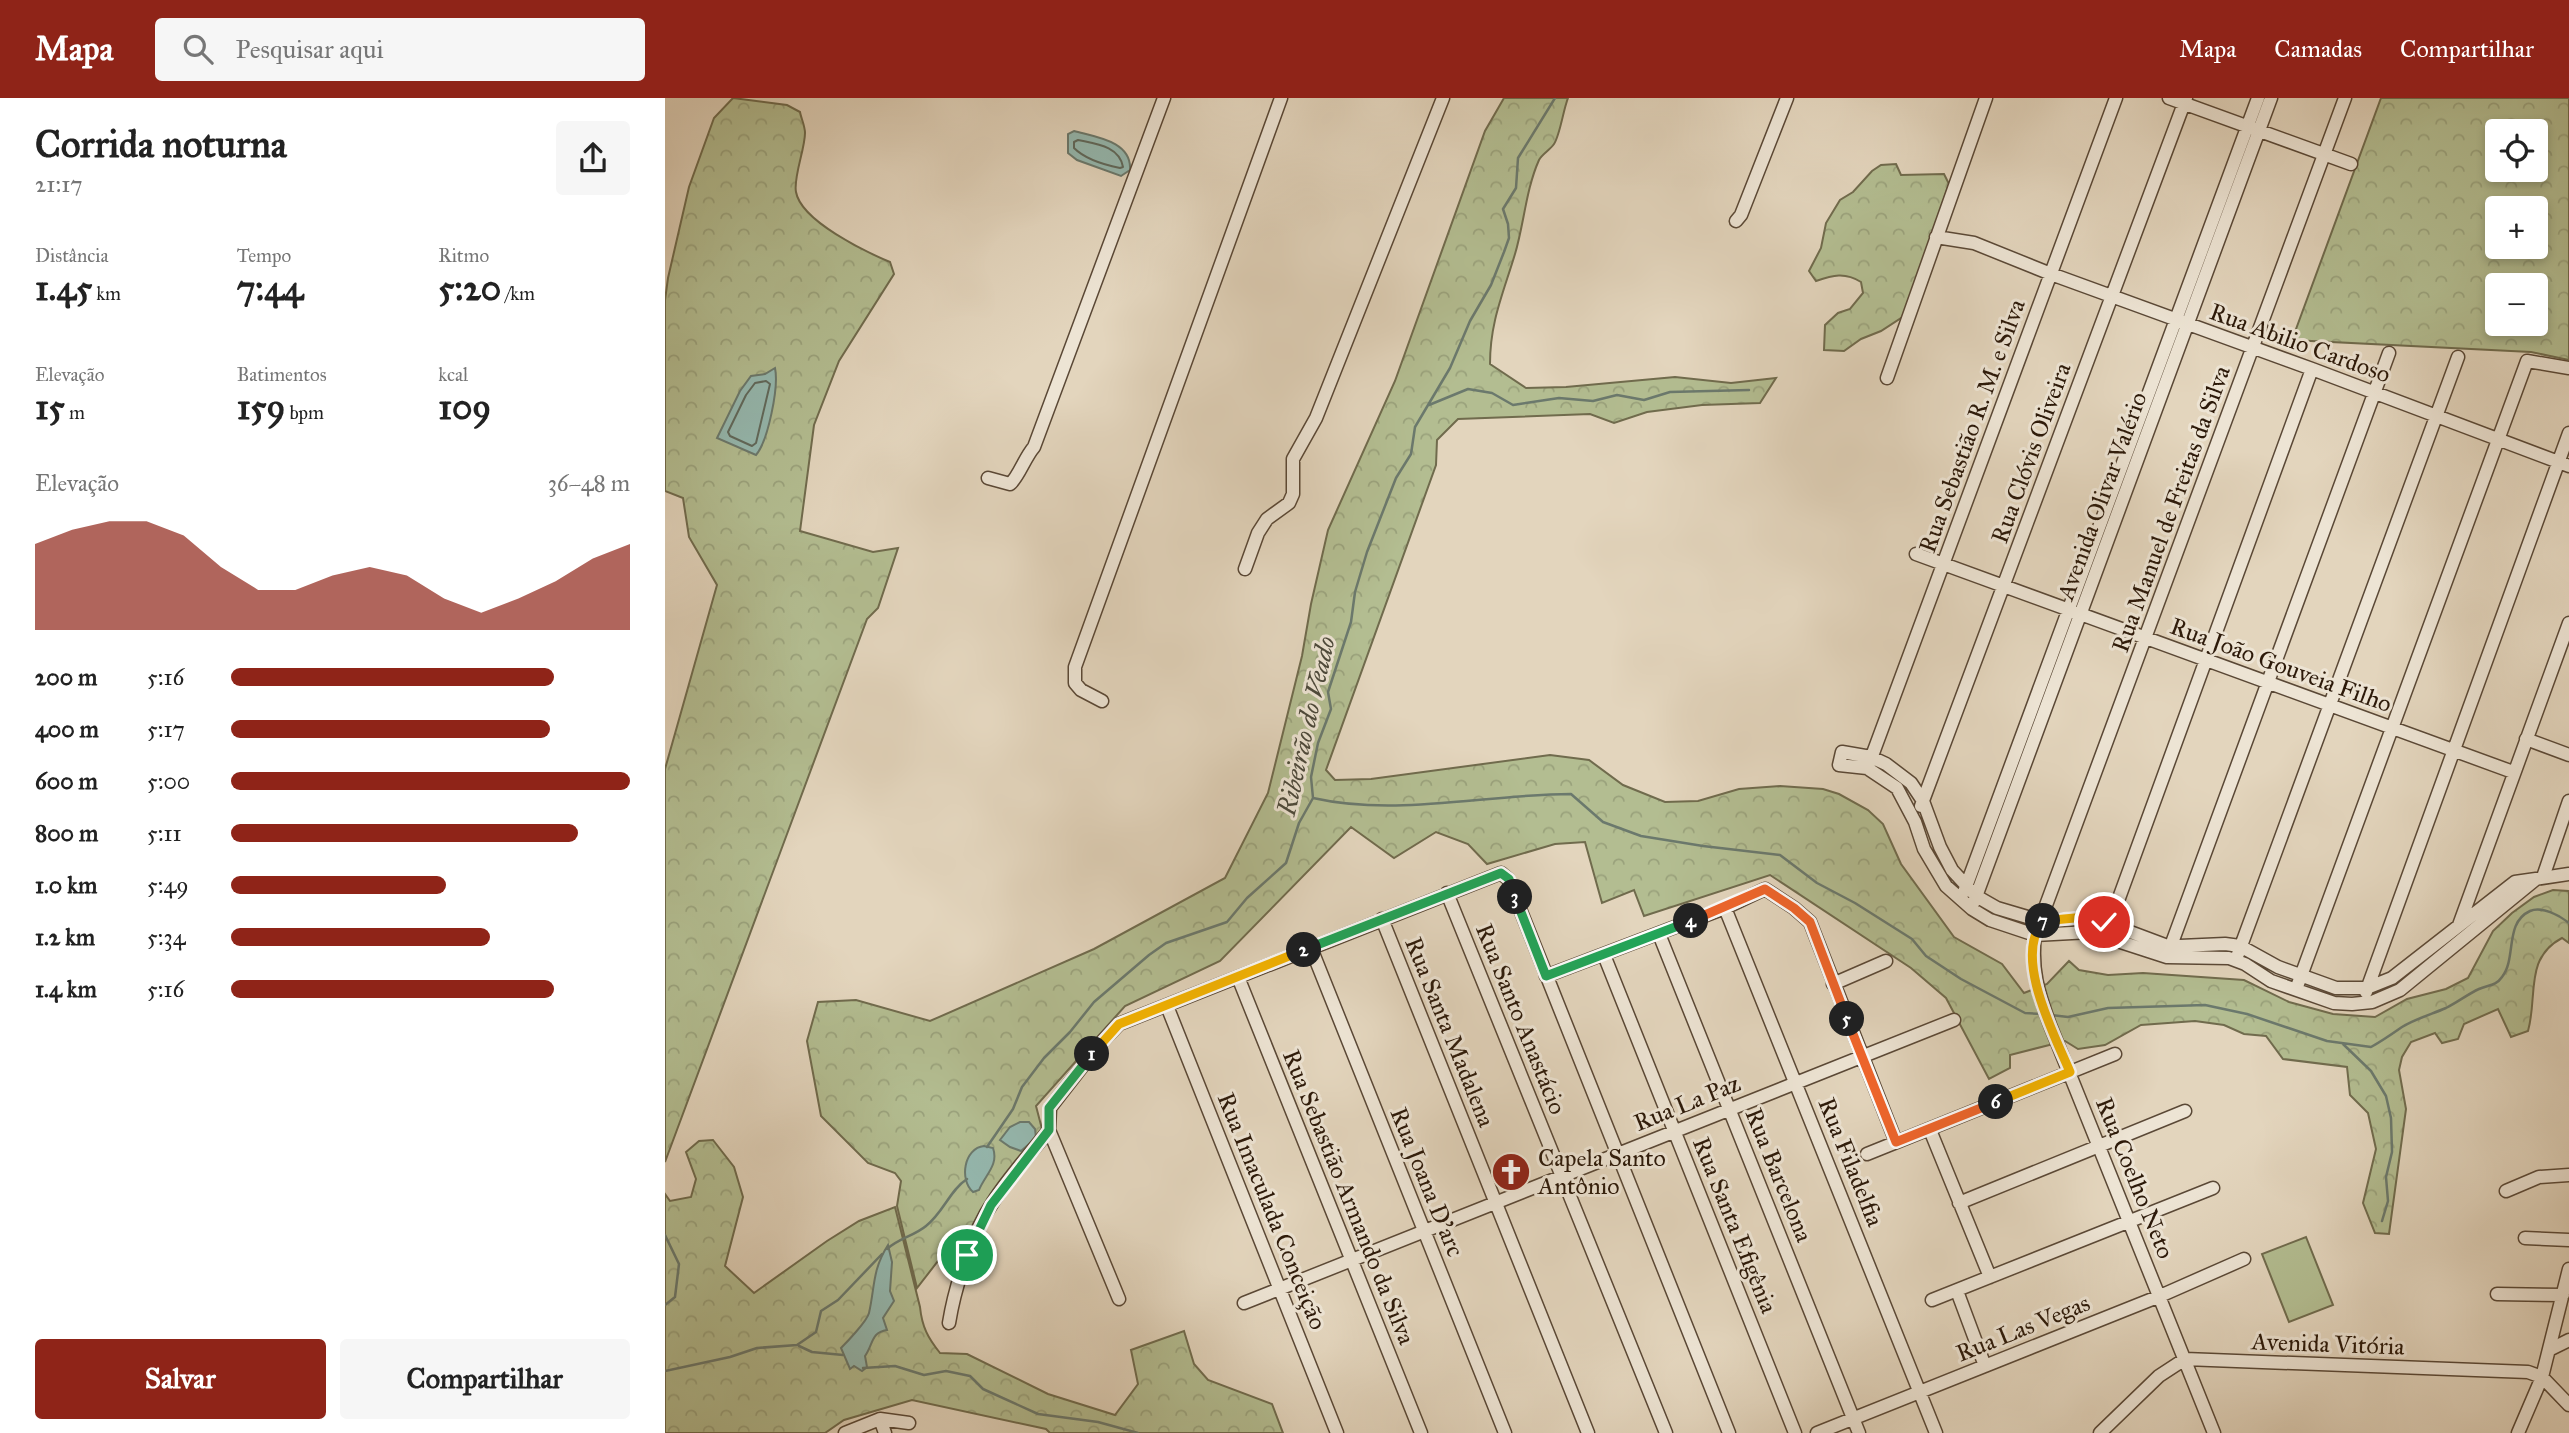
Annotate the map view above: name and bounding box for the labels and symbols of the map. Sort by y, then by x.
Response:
street label: Rua Sebastião R. M. e Silva [1912,294,2032,557]
street label: Rua Abilio Cardoso [2205,296,2395,390]
street label: Rua Clóvis Oliveira [1984,358,2078,547]
street label: Rua Manuel de Freitas da Silva [2105,361,2237,656]
street label: Avenida Olivar Valério [2050,388,2154,605]
street label: Rua João Gouveia Filho [2166,611,2396,719]
water label: Ribeirão do Veado [1270,633,1342,820]
pin: 3 [1497,880,1533,914]
pin [2074,892,2134,952]
pin: 4 [1674,904,1709,938]
pin: 7 [2025,904,2061,938]
street label: Rua Santo Anastácio [1469,919,1573,1119]
pin: 2 [1287,932,1321,968]
street label: Rua Santa Madalena [1398,933,1502,1132]
pin: 5 [1829,1002,1865,1037]
pin: 1 [1075,1037,1109,1072]
street label: Rua Sebastião Armando da Silva [1276,1045,1422,1350]
street label: Rua La Paz [1629,1068,1745,1138]
pin: 6 [1979,1084,2013,1119]
street label: Rua Imaculada Conceição [1211,1088,1333,1334]
street label: Rua Filadelfia [1812,1093,1891,1232]
street label: Rua Coelho Neto [2089,1093,2181,1263]
street label: Rua Joana D'arc [1383,1103,1471,1261]
street label: Rua Barcelona [1739,1104,1820,1247]
street label: Rua Santa Efigênia [1686,1133,1784,1318]
place label: Capela Santo Antônio [1537,1143,1666,1201]
church icon: Capela Santo Antônio [1490,1151,1532,1193]
pin [937,1225,997,1285]
street label: Rua Las Vegas [1952,1288,2094,1368]
street label: Avenida Vitória [2250,1326,2406,1362]

